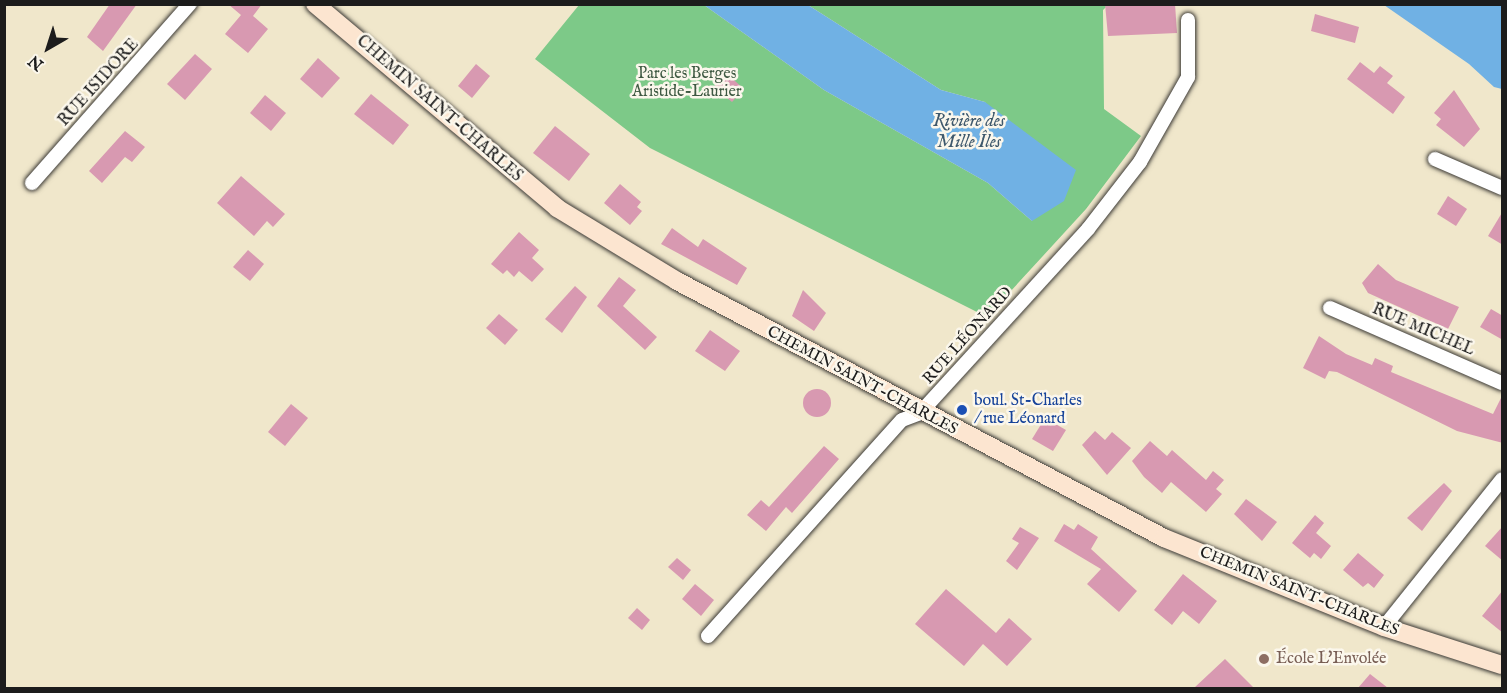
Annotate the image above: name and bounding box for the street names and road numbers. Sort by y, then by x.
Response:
street label: CHEMIN SAINT-CHARLES [352,32,526,186]
street label: RUE ISIDORE [55,35,143,131]
street label: RUE LÉONARD [919,283,1017,389]
street label: RUE MICHEL [1369,300,1477,360]
street label: CHEMIN SAINT-CHARLES [763,323,961,439]
street label: CHEMIN SAINT-CHARLES [1197,543,1401,641]

